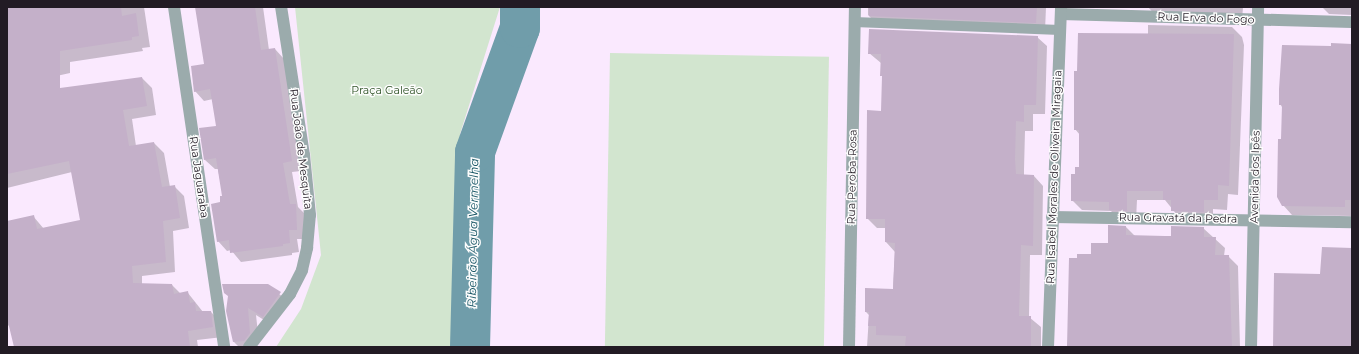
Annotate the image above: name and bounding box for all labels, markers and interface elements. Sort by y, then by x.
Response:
street label: Rua Erva do Fogo [1157,10,1255,26]
street label: Rua Isabel Morales de Oliveira Miragaia [1044,70,1064,284]
park label: Praça Galeão [351,83,423,97]
street label: Rua João de Mesquita [287,88,315,210]
street label: Rua Peroba-Rosa [845,129,859,225]
street label: Avenida dos Ipês [1248,131,1262,223]
street label: Rua Jaguaraba [187,135,211,219]
water label: Ribeirão Água Vermelha [464,158,482,308]
street label: Rua Gravatá da Pedra [1119,210,1237,226]

